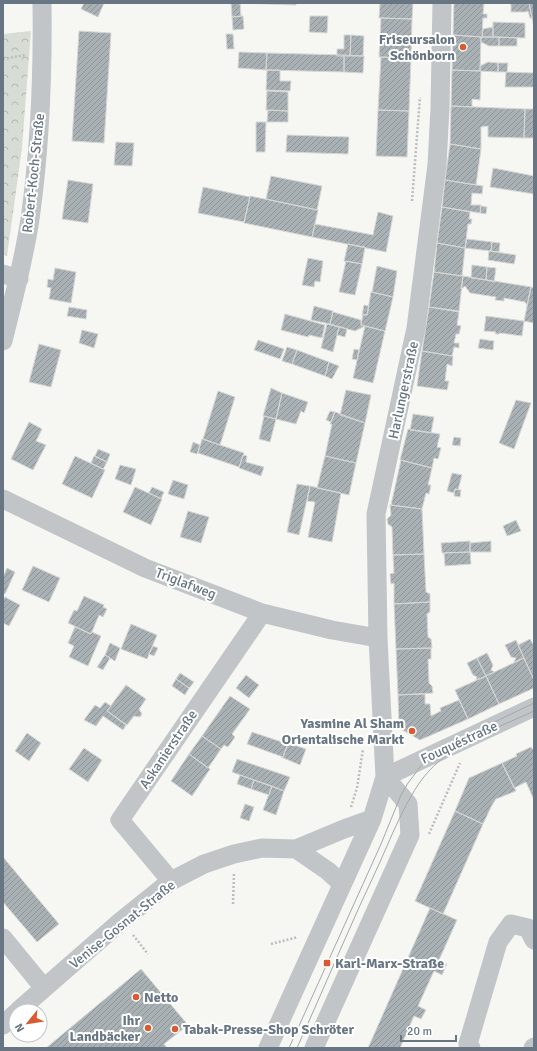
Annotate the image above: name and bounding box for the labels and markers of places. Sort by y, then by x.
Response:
place label: Friseursalon Schönborn [379,31,455,64]
marker: Friseursalon Schönborn [458,42,468,52]
place label: Yasmine Al Sham Orientalische Markt [282,715,405,748]
marker: Yasmine Al Sham Orientalische Markt [407,726,417,736]
place label: Karl-Marx-Straße [335,955,444,972]
marker: Karl-Marx-Straße [322,958,332,968]
place label: Netto [144,989,178,1006]
marker: Netto [131,992,141,1002]
place label: Ihr Landbäcker [69,1012,140,1045]
place label: Tabak-Presse-Shop Schröter [183,1021,354,1038]
marker: Ihr Landbäcker [143,1023,153,1033]
marker: Tabak-Presse-Shop Schröter [170,1024,180,1034]

